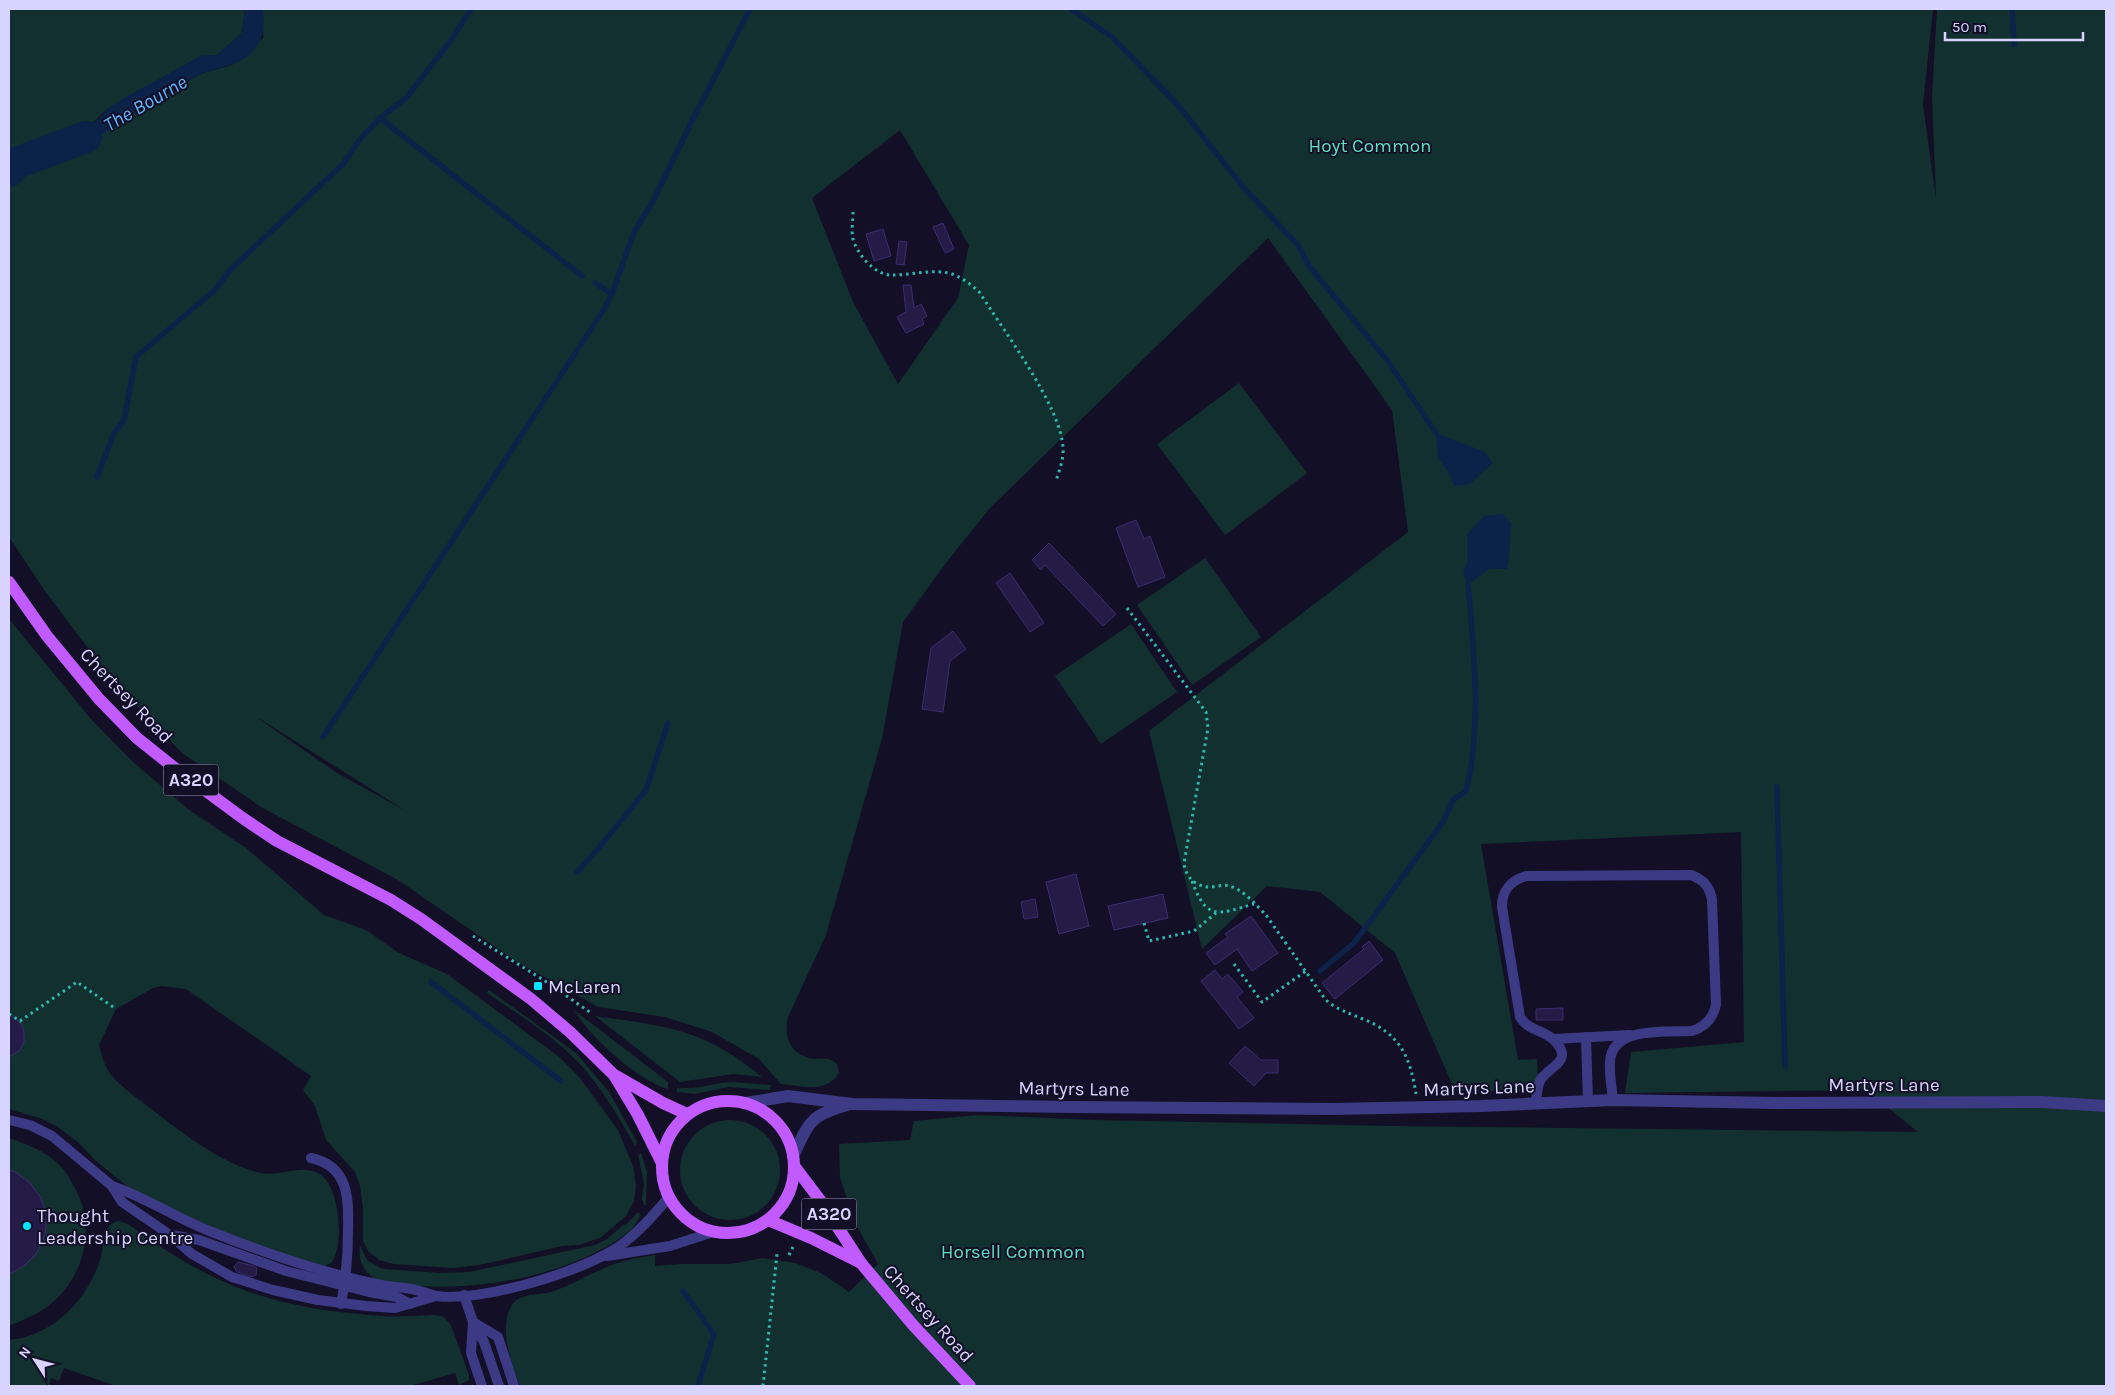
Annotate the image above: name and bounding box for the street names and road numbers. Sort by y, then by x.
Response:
street label: Chertsey Road [75,644,177,748]
road number: A320 [164,764,218,796]
street label: Martyrs Lane [1828,1074,1940,1096]
street label: Martyrs Lane [1423,1075,1535,1101]
street label: Martyrs Lane [1018,1077,1130,1101]
road number: A320 [802,1198,856,1230]
street label: Chertsey Road [879,1260,978,1367]

